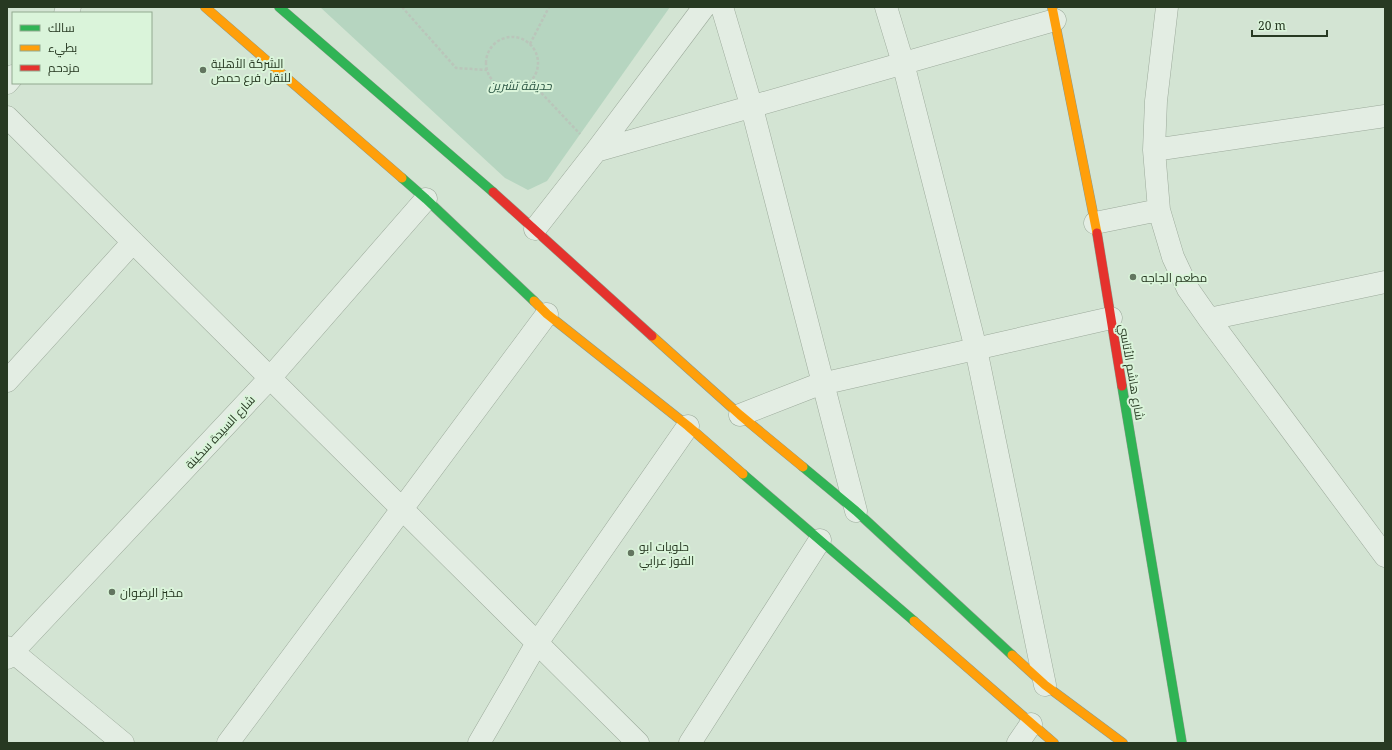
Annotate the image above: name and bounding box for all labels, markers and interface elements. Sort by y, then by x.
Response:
legend [12,12,152,84]
scale bar [1252,12,1327,38]
text: 20 m [1258,17,1286,34]
text: سالك [48,19,75,36]
text: بطيء [48,39,77,58]
place label: الشركة الأهلية للنقل فرع حمص [211,55,291,86]
text: مزدحم [48,59,80,76]
marker: الشركة الأهلية للنقل فرع حمص [198,65,208,75]
park label: حديقة تشرين [488,77,553,94]
place label: مطعم الجاجه [1141,269,1207,286]
marker: مطعم الجاجه [1128,272,1138,282]
street label: شارع هاشم الأتاسي [1113,323,1149,422]
street label: شارع السيدة سكينة [181,391,259,473]
place label: حلويات ابو الفوز عرابي [639,538,694,571]
marker: حلويات ابو الفوز عرابي [626,548,636,558]
place label: مخبز الرضوان [120,584,183,601]
marker: مخبز الرضوان [107,587,117,597]

